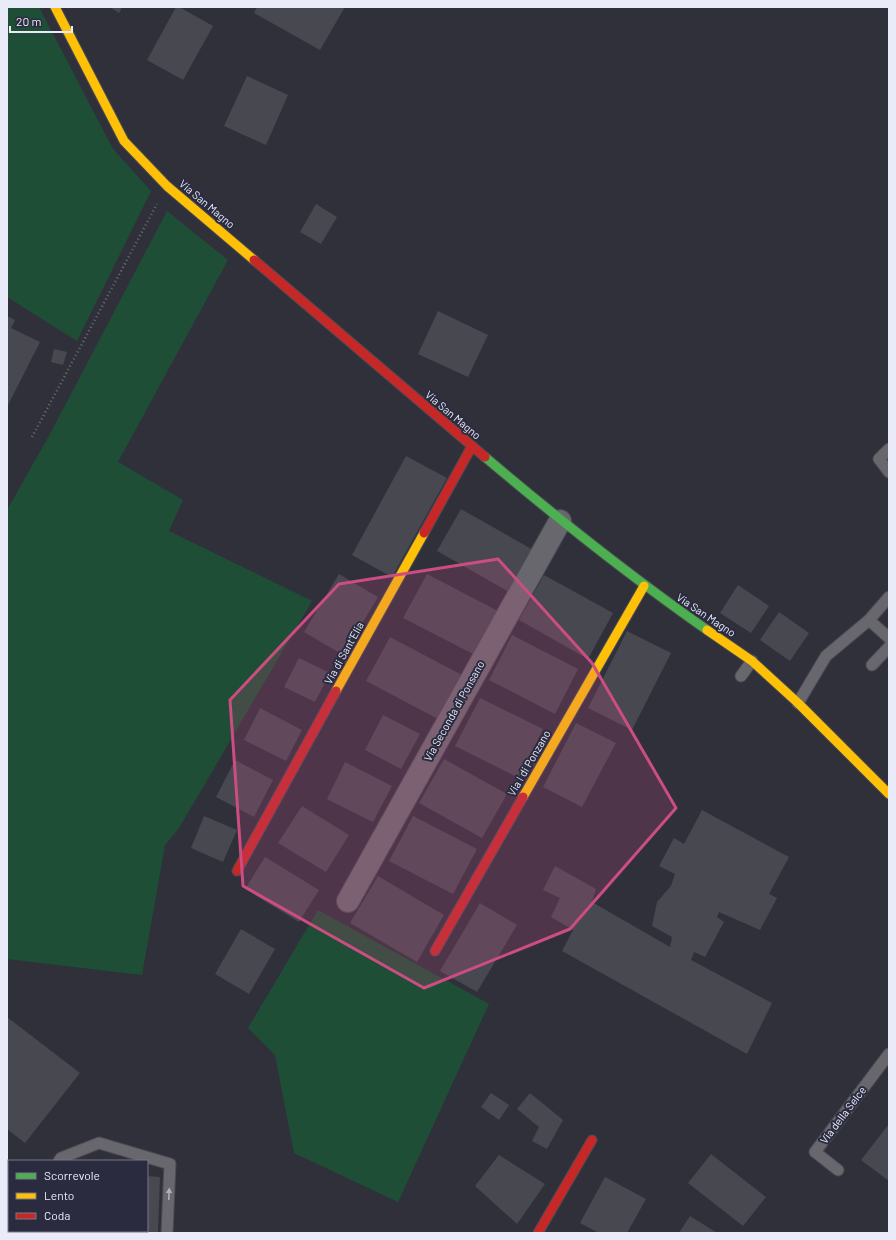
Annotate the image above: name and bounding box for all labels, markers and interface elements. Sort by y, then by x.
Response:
scale bar [10,8,72,34]
text: 20 m [16,14,42,28]
street label: Via San Magno [177,177,238,231]
street label: Via San Magno [423,388,484,442]
street label: Via San Magno [674,590,738,639]
street label: Via di Sant'Elia [321,619,366,686]
street label: Via Seconda di Ponsano [421,658,487,763]
street label: Via I di Ponzano [504,728,553,798]
street label: Via della Selce [817,1083,868,1146]
legend [8,1160,148,1232]
text: Scorrevole [44,1168,100,1182]
one-way arrow [166,1187,172,1200]
text: Lento [44,1188,74,1202]
text: Coda [44,1208,71,1222]

